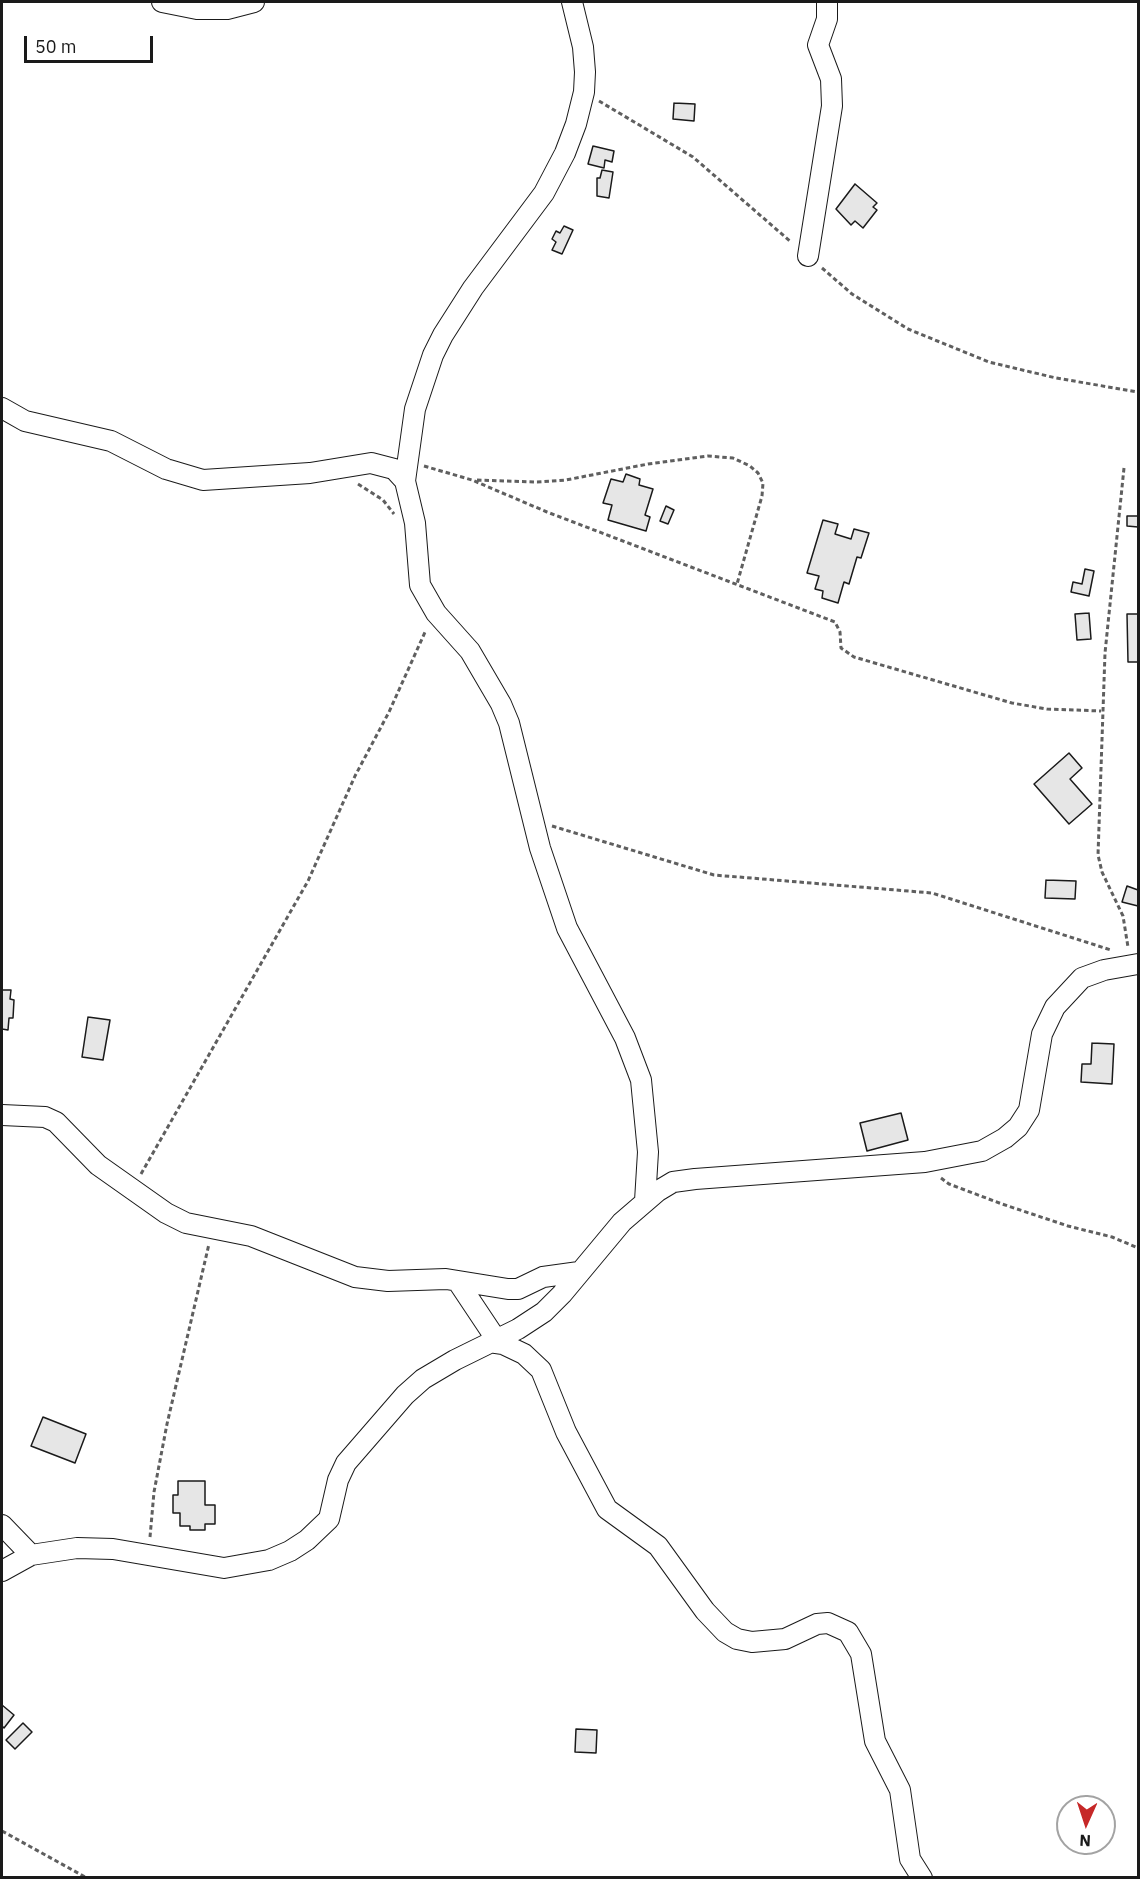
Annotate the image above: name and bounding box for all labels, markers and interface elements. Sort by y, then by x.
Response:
scale bar [27,24,156,62]
text: 50 m [35,35,77,58]
north arrow [1056,1795,1116,1855]
text: N [1079,1831,1091,1851]

